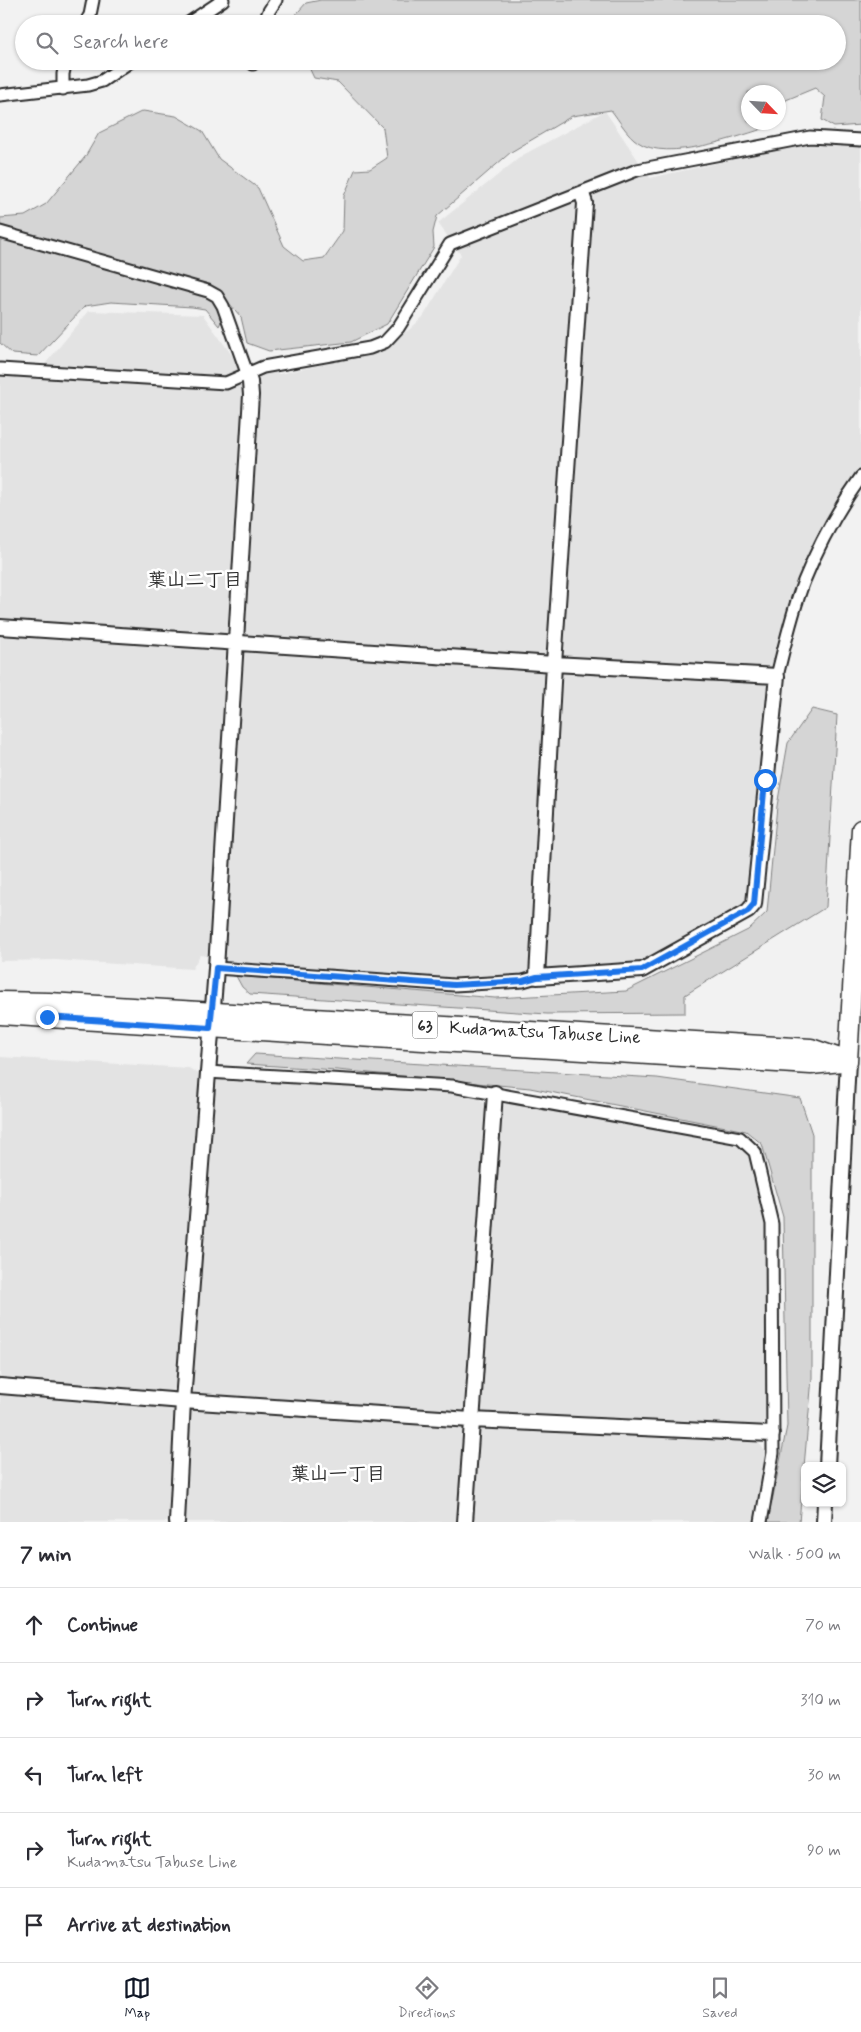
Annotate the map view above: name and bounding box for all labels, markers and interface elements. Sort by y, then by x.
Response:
search box [15,15,846,70]
icon: search [33,29,61,57]
text: Search here [73,30,169,55]
north arrow [741,85,786,130]
district label: 葉山二丁目 [147,568,243,593]
route start [754,769,777,792]
route end [36,1006,59,1029]
road number: 63 [412,1012,438,1038]
street label: Kudamatsu Tabuse Line [449,1016,641,1050]
district label: 葉山一丁目 [290,1462,386,1487]
map controls [801,1462,846,1507]
button: layers [801,1462,846,1507]
text: 7 min [20,1541,72,1569]
text: Walk · 500 m [749,1544,841,1565]
icon: ahead [20,1611,48,1639]
text: Continue [67,1613,138,1638]
text: 70 m [805,1615,841,1636]
icon: right [20,1686,48,1714]
text: Turn right [67,1688,151,1713]
text: 310 m [800,1690,841,1711]
icon: left [20,1761,48,1789]
text: Turn left [67,1763,143,1788]
text: 30 m [808,1765,841,1786]
text: Turn right [67,1827,151,1852]
icon: right [20,1836,48,1864]
text: 90 m [807,1840,841,1861]
text: Kudamatsu Tabuse Line [67,1852,237,1873]
icon: arrive [20,1911,48,1939]
text: Arrive at destination [67,1913,231,1938]
tab: Map [123,1974,151,2022]
tab: Directions [398,1974,456,2022]
tab: Saved [702,1974,738,2022]

